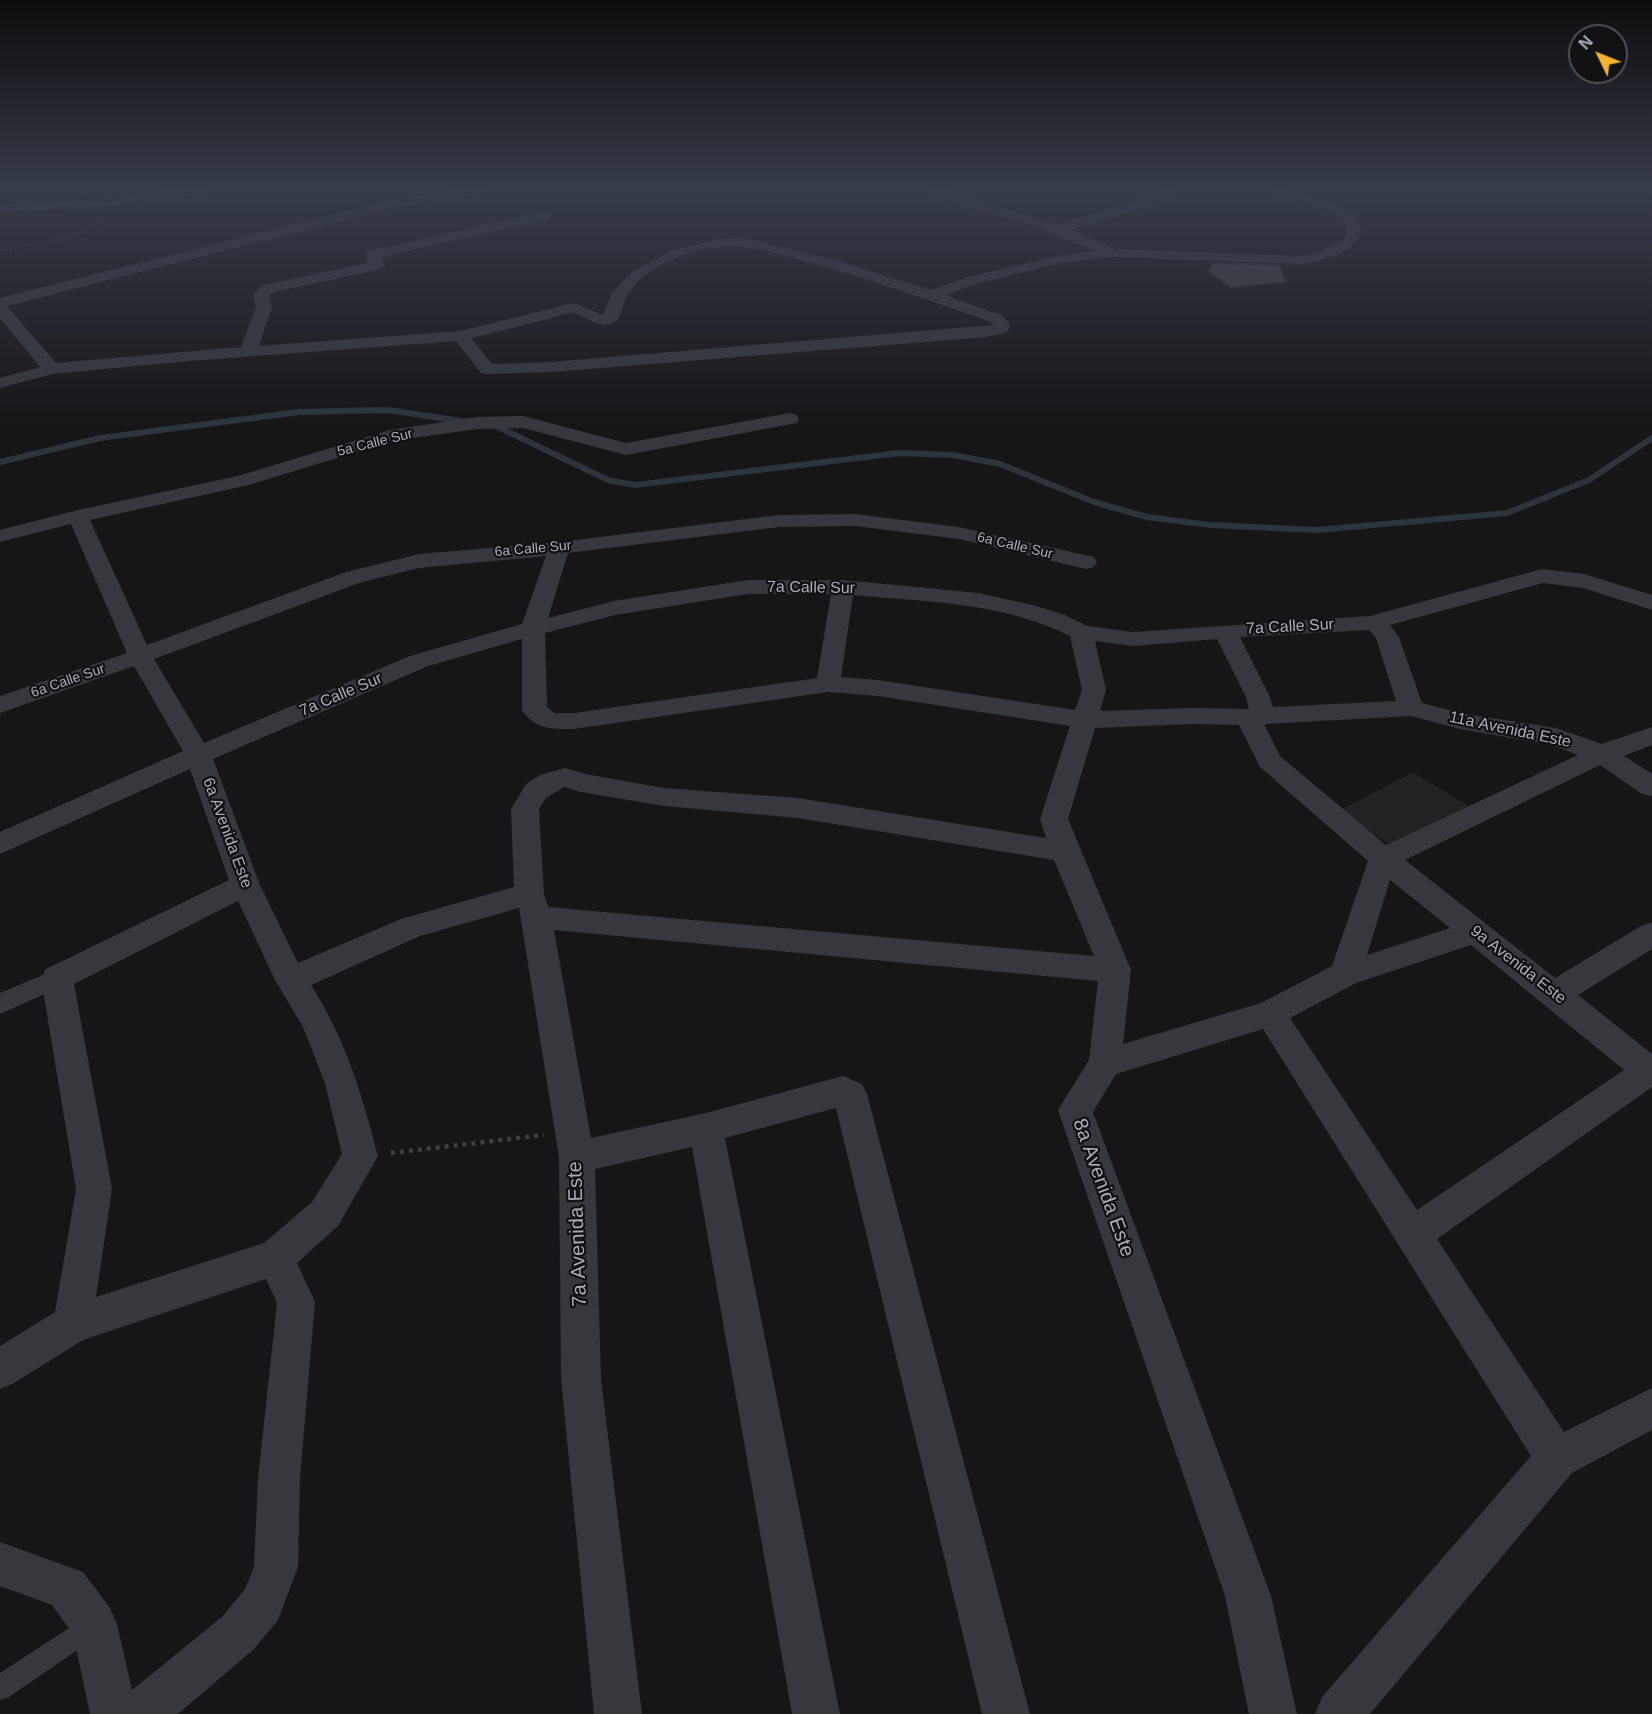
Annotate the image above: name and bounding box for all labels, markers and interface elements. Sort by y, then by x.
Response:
north arrow [1568,24,1628,84]
text: N [1576,33,1596,53]
street label: 5a Calle Sur [336,426,414,460]
street label: 6a Calle Sur [976,529,1054,563]
street label: 6a Calle Sur [494,537,572,561]
street label: 7a Calle Sur [767,578,855,598]
street label: 7a Calle Sur [1246,615,1334,639]
street label: 6a Calle Sur [29,661,107,701]
street label: 7a Calle Sur [297,669,385,721]
street label: 11a Avenida Este [1447,708,1573,752]
street label: 6a Avenida Este [198,775,256,891]
street label: 9a Avenida Este [1466,922,1570,1008]
street label: 8a Avenida Este [1067,1116,1139,1260]
street label: 7a Avenida Este [563,1161,593,1307]

